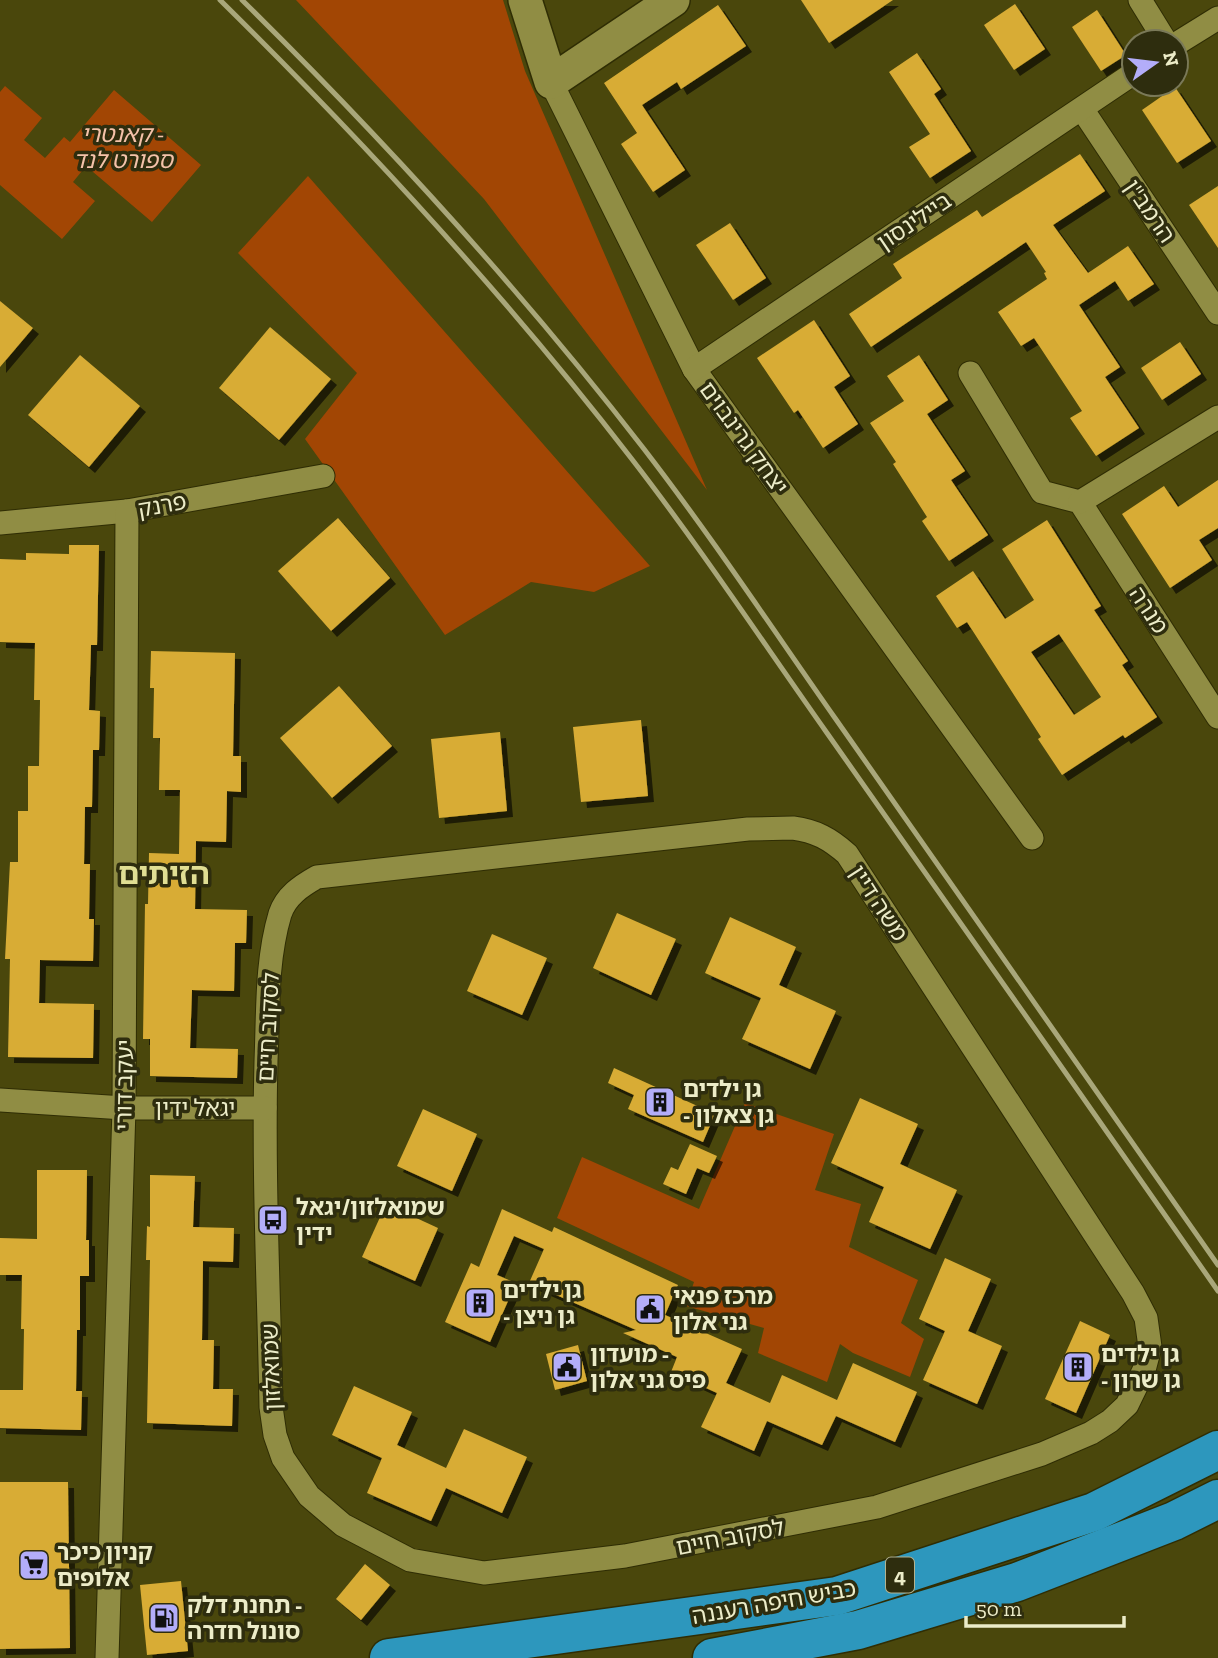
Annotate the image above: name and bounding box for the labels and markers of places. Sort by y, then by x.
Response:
place label: גן ילדים - גן צאלון [683,1075,774,1129]
building icon: גן ילדים - גן צאלון [643,1085,677,1119]
place label: שמואלזון/יגאל ידין [296,1193,445,1247]
bus stop icon: שמואלזון/יגאל ידין [256,1203,290,1237]
place label: גן ילדים - גן ניצן [503,1276,582,1330]
place label: מרכז פנאי גני אלון [673,1282,773,1336]
building icon: גן ילדים - גן ניצן [463,1286,497,1320]
public building icon: מרכז פנאי גני אלון [633,1292,667,1326]
place label: מועדון - פיס גני אלון [590,1340,706,1394]
place label: גן ילדים - גן שרון [1101,1340,1181,1394]
public building icon: מועדון - פיס גני אלון [550,1350,584,1384]
building icon: גן ילדים - גן שרון [1061,1350,1095,1384]
place label: קניון כיכר אלופים [57,1538,153,1592]
supermarket icon: קניון כיכר אלופים [17,1548,51,1582]
place label: תחנת דלק - סונול חדרה [187,1591,302,1645]
fuel station icon: תחנת דלק - סונול חדרה [147,1601,181,1635]

